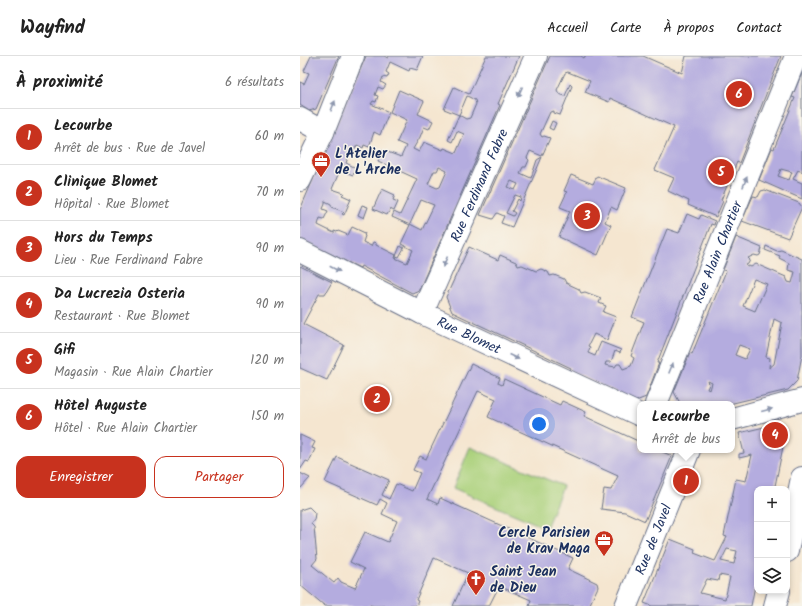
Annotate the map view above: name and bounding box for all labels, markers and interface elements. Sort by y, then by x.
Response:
text: Wayfind [20,13,85,43]
text: Accueil [547,17,588,39]
text: Carte [610,17,641,39]
text: À propos [663,17,714,39]
text: Contact [736,17,782,39]
text: À proximité [16,69,103,96]
text: 6 résultats [225,72,284,93]
pin: 6 [726,79,752,109]
one-way arrow [517,86,523,97]
one-way arrow [330,100,336,112]
text: Lecourbe [54,114,112,138]
street label: Rue Ferdinand Fabre [445,125,515,246]
text: 1 [27,126,31,147]
text: 60 m [255,126,284,147]
text: Arrêt de bus · Rue de Javel [54,138,205,159]
place label: L'Atelier de L'Arche [335,143,401,181]
office icon: L'Atelier de L'Arche [310,150,332,178]
pin: 5 [708,157,734,187]
text: Clinique Blomet [54,170,158,194]
one-way arrow [743,176,749,188]
text: 2 [25,182,33,203]
text: 70 m [256,182,284,203]
text: Hôpital · Rue Blomet [54,194,169,215]
street label: Rue Alain Chartier [688,196,749,307]
pin: 3 [574,201,600,231]
text: Hors du Temps [54,226,153,250]
text: 3 [25,238,33,259]
text: 90 m [256,238,284,259]
text: Lieu · Rue Ferdinand Fabre [54,250,203,271]
one-way arrow [442,256,448,267]
one-way arrow [329,266,340,272]
text: Da Lucrezia Osteria [54,282,185,306]
text: 4 [25,294,33,315]
text: 90 m [256,294,284,315]
text: Restaurant · Rue Blomet [54,306,190,327]
street label: Rue Blomet [433,312,505,361]
text: Gifi [54,338,75,362]
text: 5 [26,350,32,371]
text: 120 m [250,350,284,371]
one-way arrow [509,354,520,360]
text: Magasin · Rue Alain Chartier [54,362,212,383]
one-way arrow [668,362,674,373]
pin: 2 [364,384,390,414]
text: Hôtel Auguste [54,394,147,418]
popup [637,401,735,453]
text: Lecourbe [652,405,710,429]
text: 6 [25,406,33,427]
text: 150 m [251,406,284,427]
one-way arrow [761,406,773,412]
your location [529,414,549,434]
text: Hôtel · Rue Alain Chartier [54,418,197,439]
pin: 4 [762,420,788,450]
text: Arrêt de bus [652,429,720,450]
button: Enregistrer [16,456,146,498]
button: Partager [154,456,284,498]
pin: 1 [673,466,699,496]
map controls [754,486,790,594]
button: + [754,486,790,522]
street label: Rue de Javel [630,500,678,578]
place label: Cercle Parisien de Krav Maga [498,522,590,560]
button: − [754,522,790,558]
office icon: Cercle Parisien de Krav Maga [593,529,615,557]
button: layers [754,558,790,594]
place label: Saint Jean de Dieu [490,561,557,599]
church icon: Saint Jean de Dieu [465,568,487,596]

